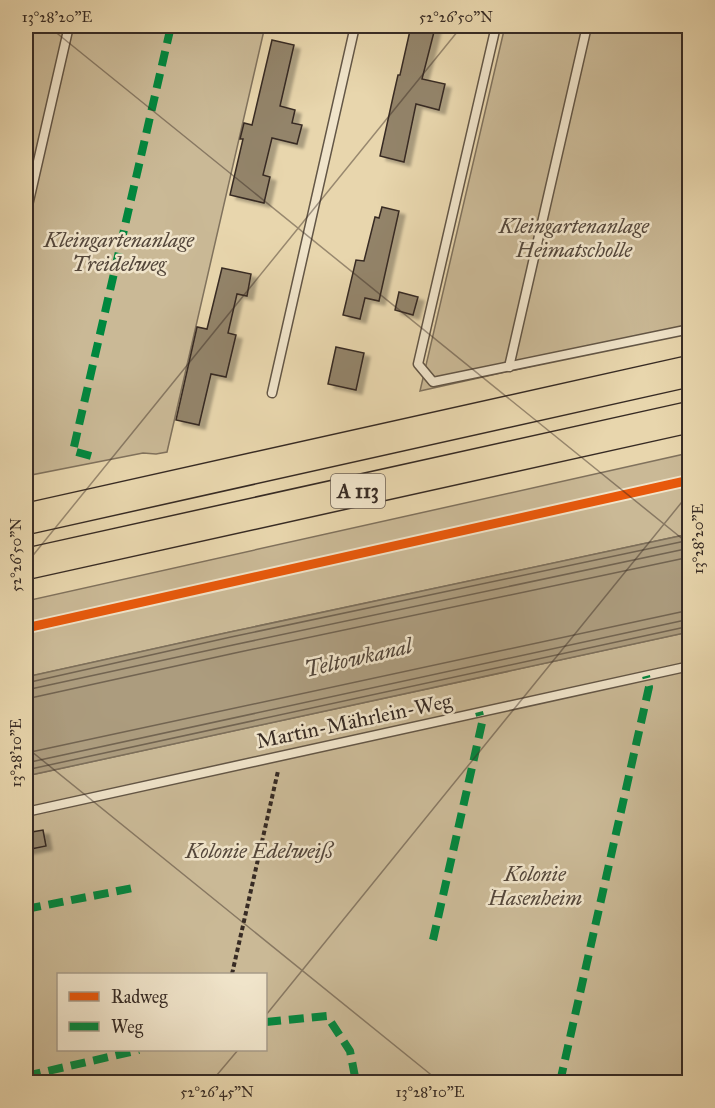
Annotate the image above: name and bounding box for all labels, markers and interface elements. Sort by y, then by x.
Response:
text: 13°28'20"E [22,8,92,26]
text: 52°26'50"N [419,8,493,26]
park label: Kleingartenanlage Heimatscholle [498,213,650,263]
park label: Kleingartenanlage Treidelweg [43,227,195,277]
road number: A 113 [331,474,385,508]
text: 13°28'20"E [689,504,707,574]
text: 52°26'50"N [7,518,25,592]
water label: Teltowkanal [302,632,416,683]
street label: Martin-Mährlein-Weg [254,688,454,754]
text: 13°28'10"E [7,718,25,787]
park label: Kolonie Edelweiß [185,838,335,864]
park label: Kolonie Hasenheim [487,861,582,911]
legend [57,973,267,1051]
text: Radweg [111,986,168,1009]
text: Weg [111,1016,144,1039]
text: 52°26'45"N [180,1083,254,1101]
text: 13°28'10"E [396,1083,465,1101]

